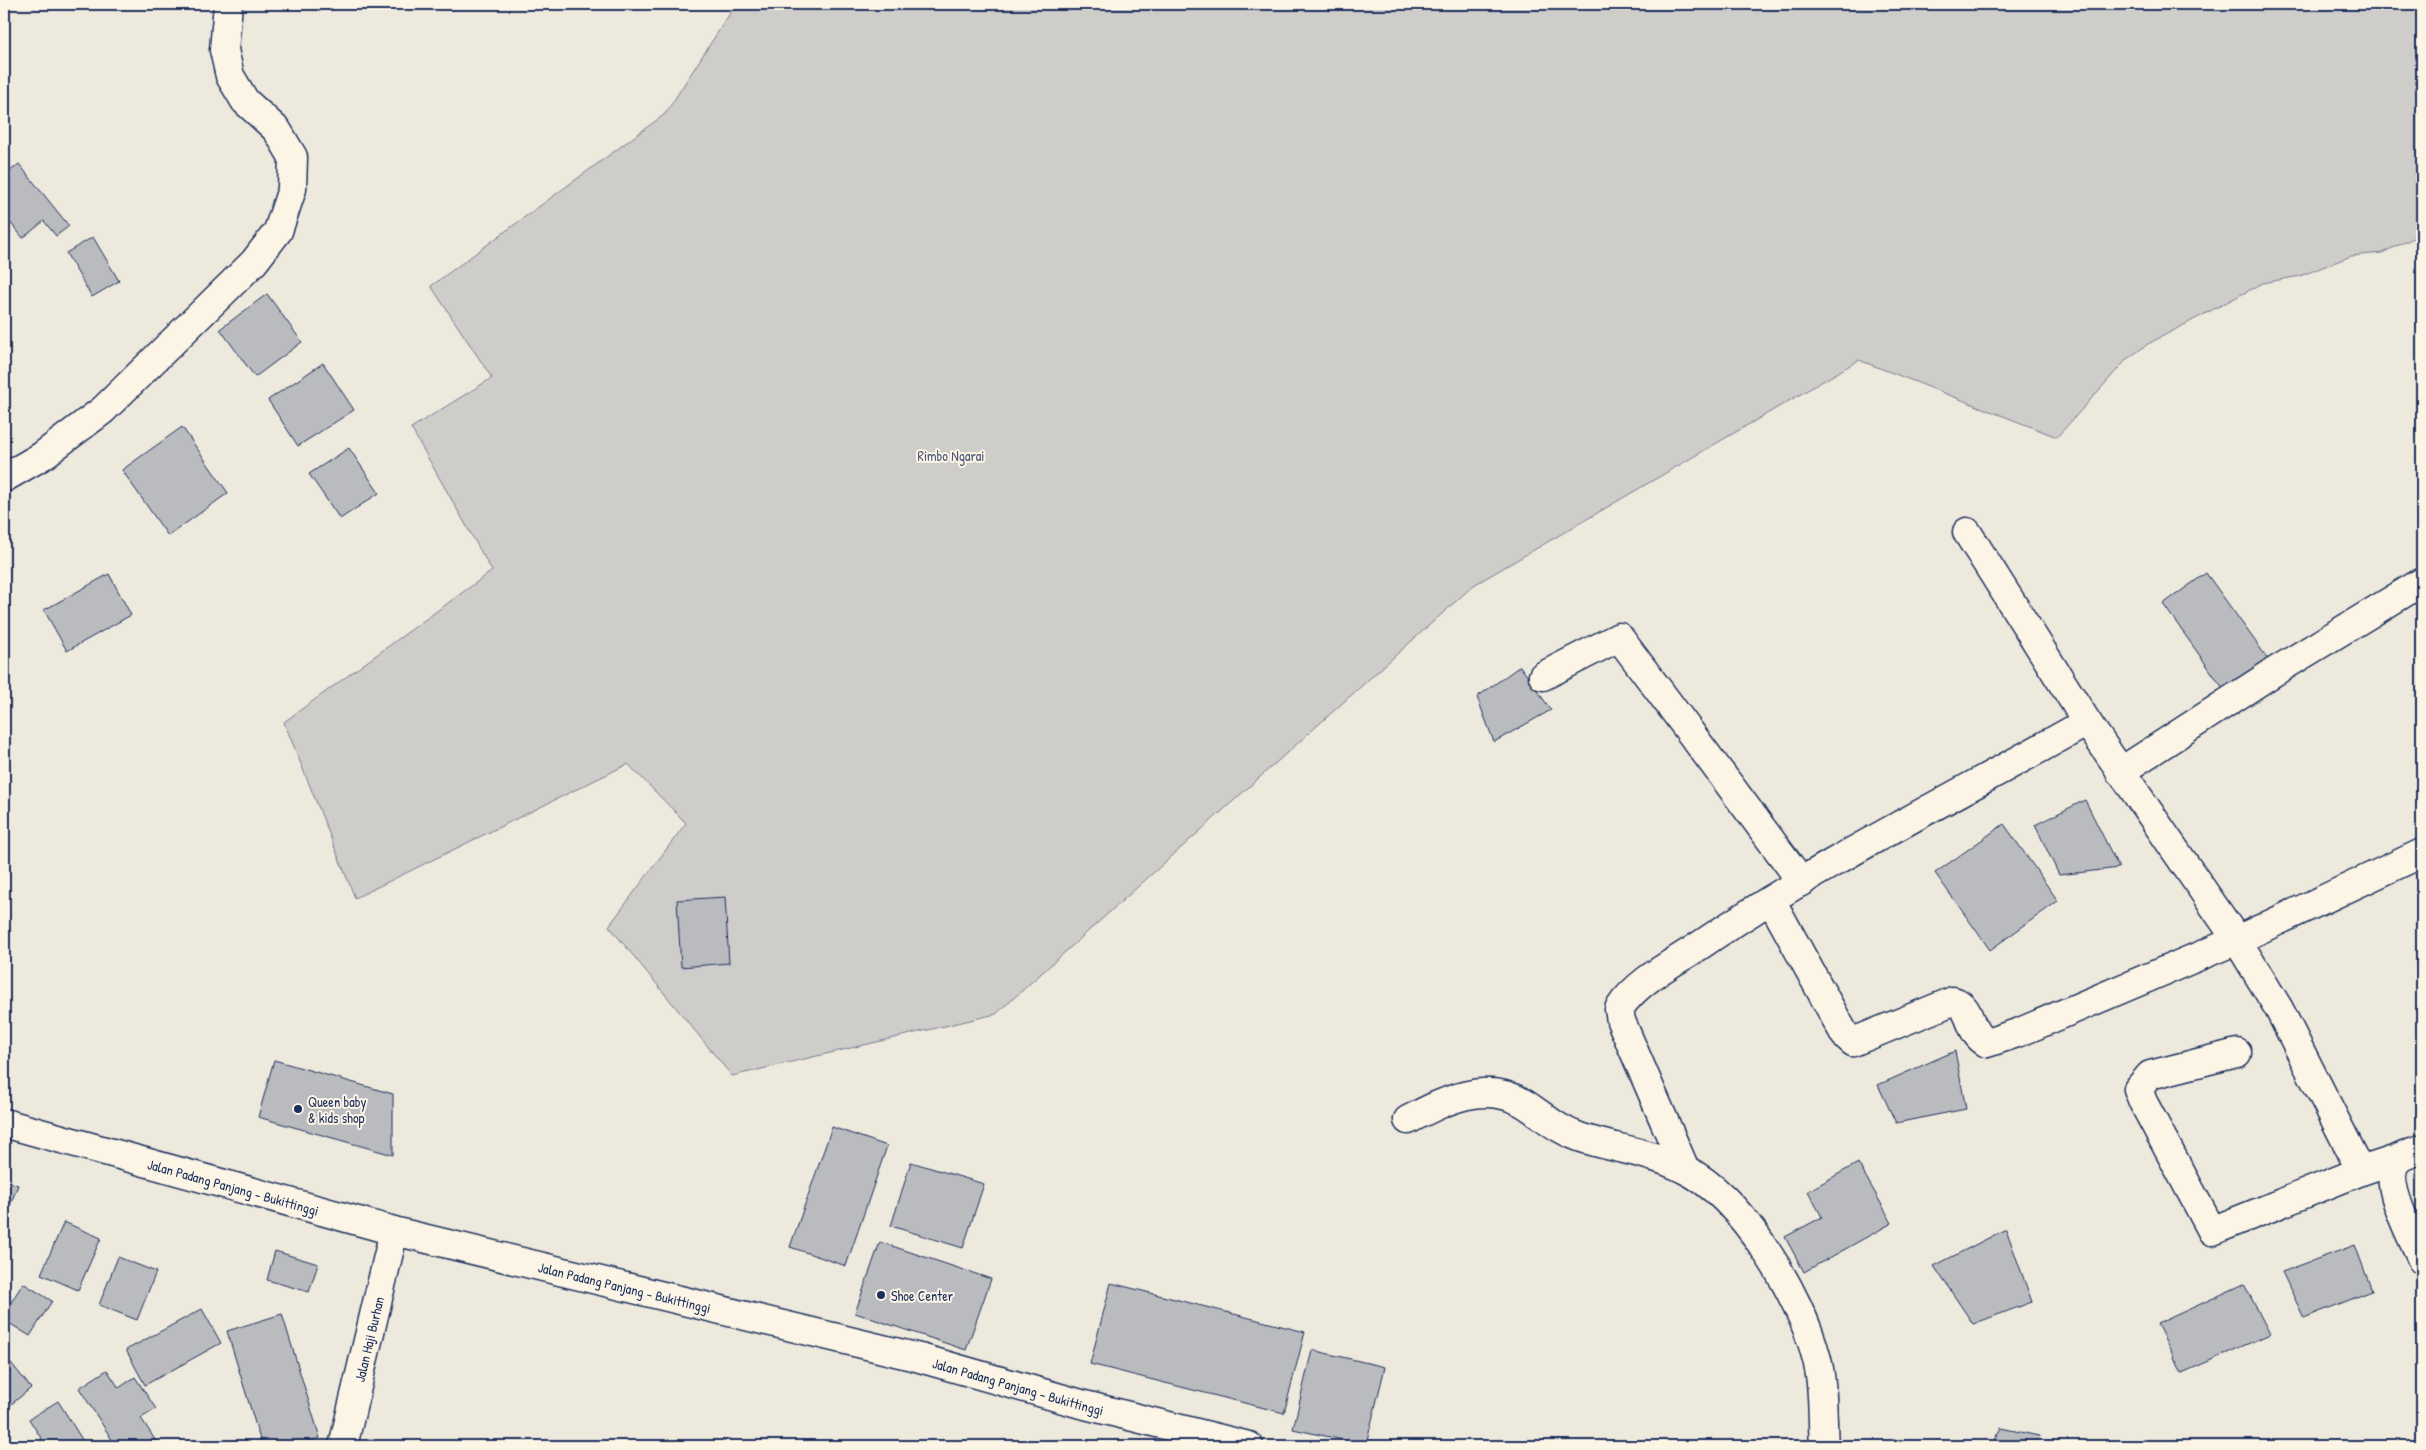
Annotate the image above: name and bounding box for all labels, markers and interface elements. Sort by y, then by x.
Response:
park label: Rimbo Ngarai [918,446,984,466]
place label: Queen baby & kids shop [308,1092,366,1128]
marker: Queen baby & kids shop [292,1103,304,1115]
street label: Jalan Padang Panjang - Bukittinggi [146,1154,321,1219]
street label: Jalan Padang Panjang - Bukittinggi [536,1257,713,1317]
place label: Shoe Center [891,1286,954,1305]
marker: Shoe Center [875,1289,887,1301]
street label: Jalan Haji Burhan [349,1294,388,1384]
street label: Jalan Padang Panjang - Bukittinggi [931,1353,1106,1419]

